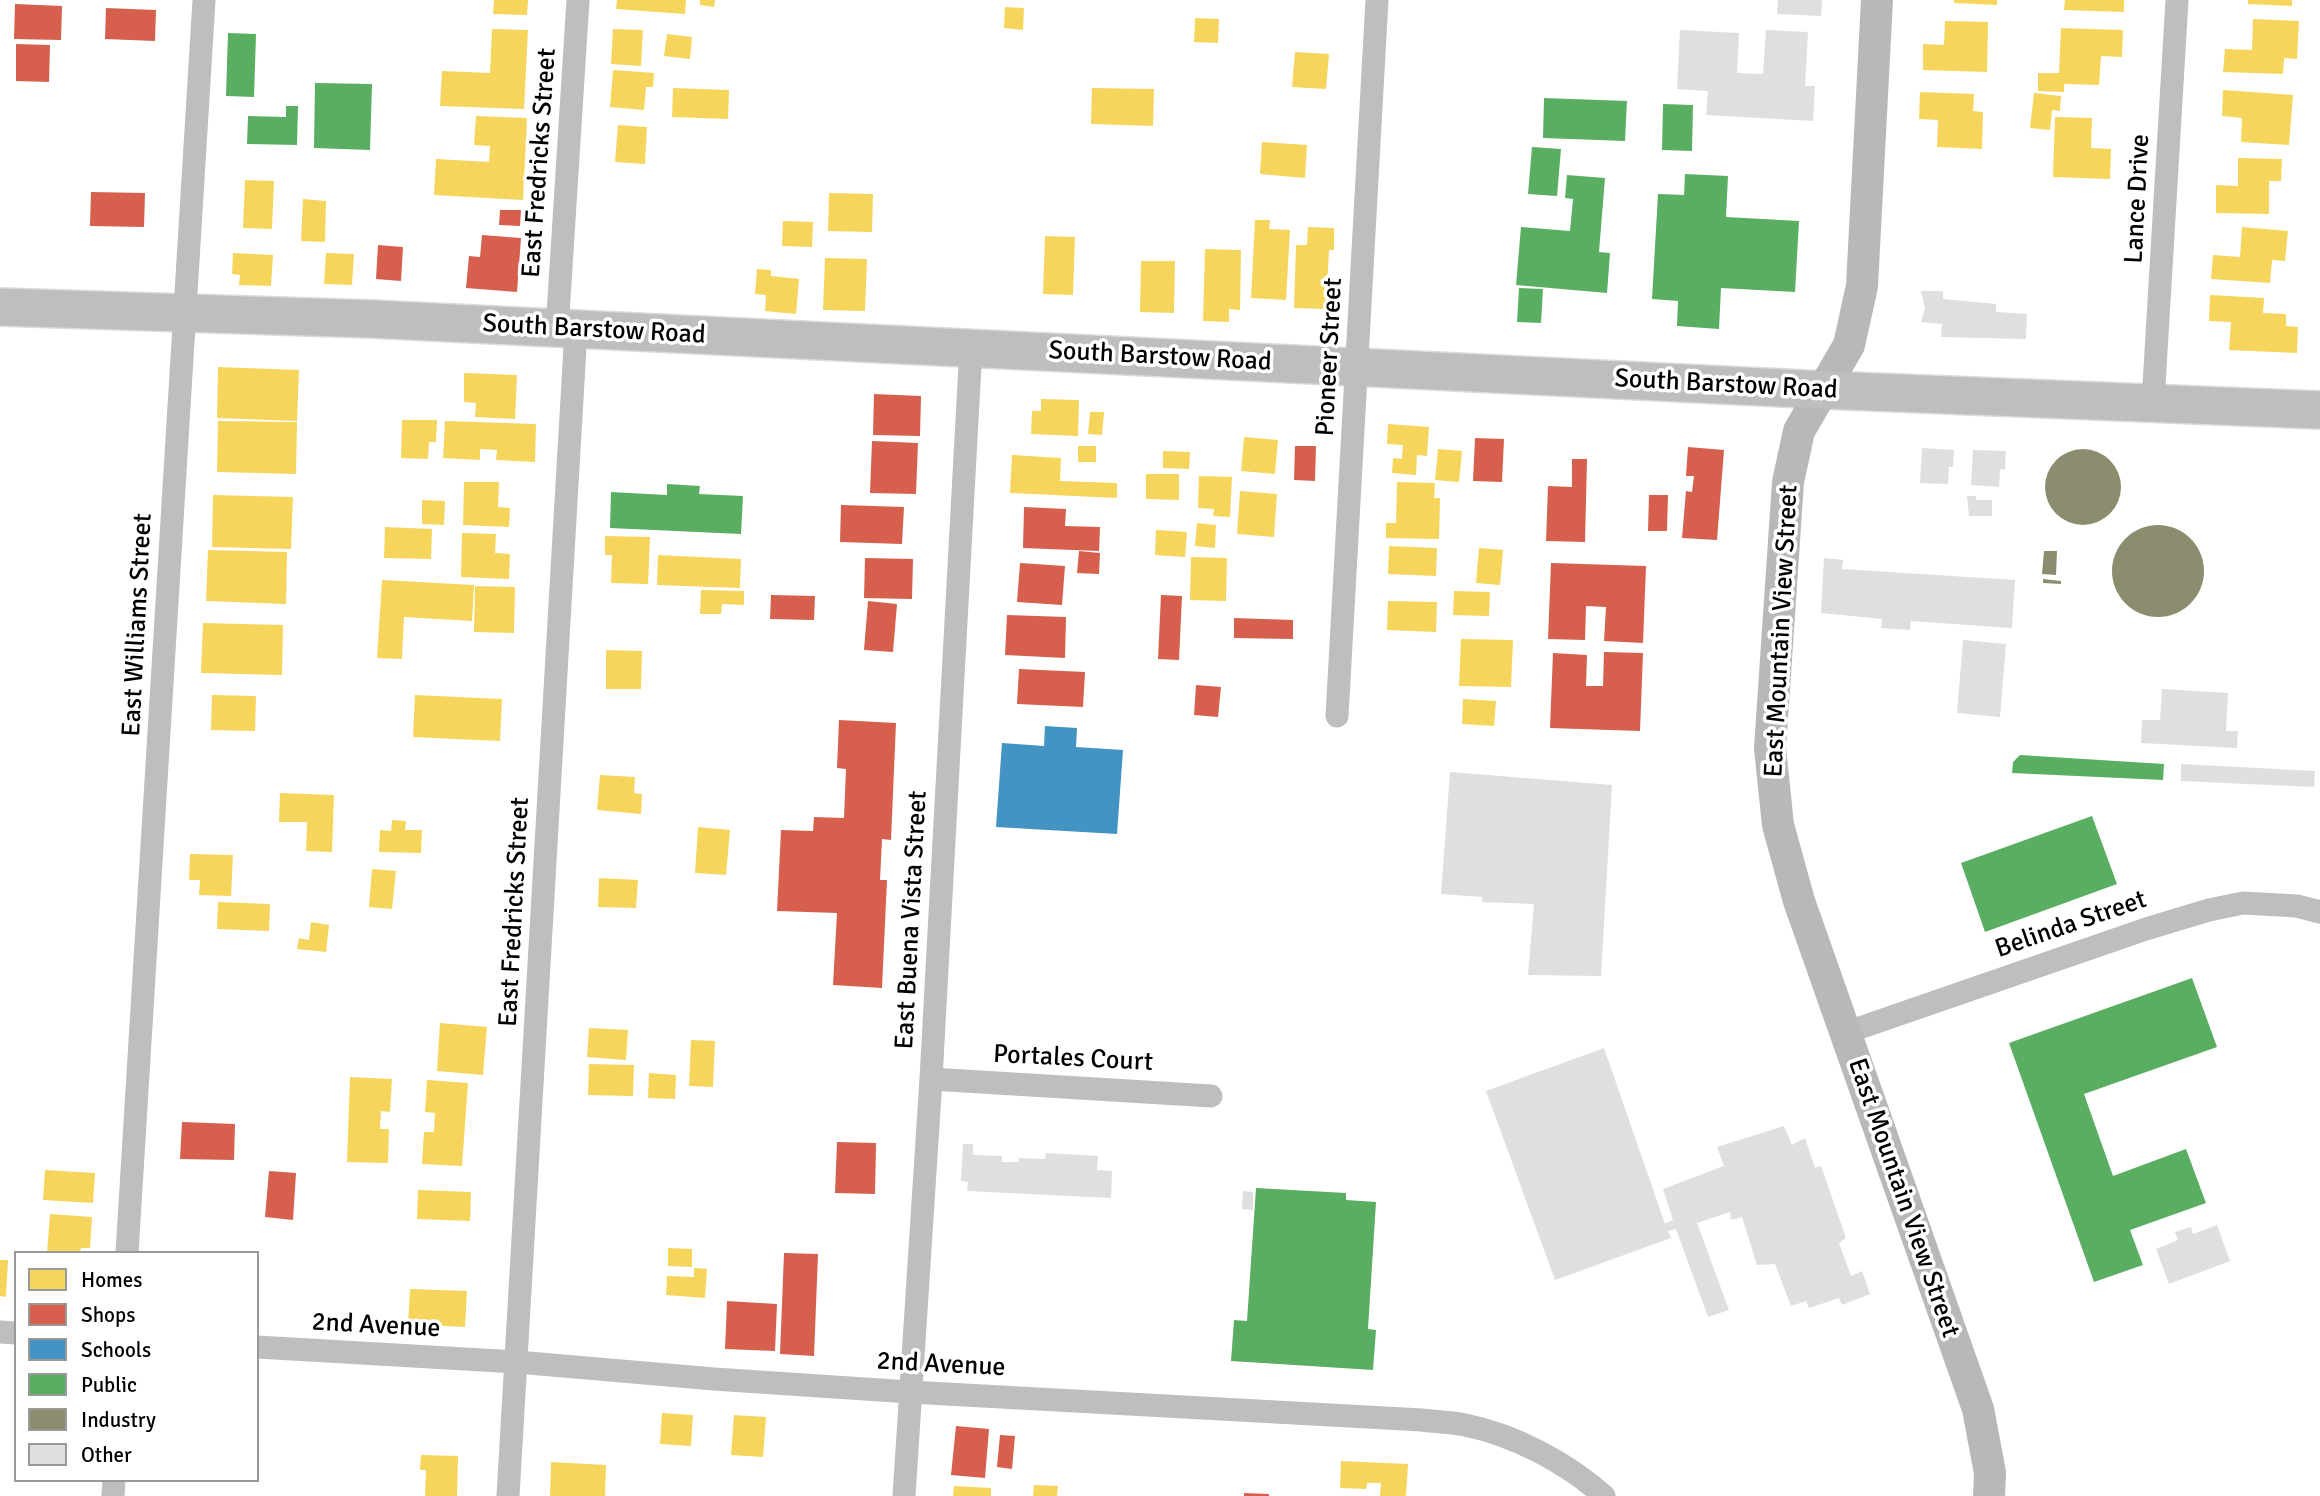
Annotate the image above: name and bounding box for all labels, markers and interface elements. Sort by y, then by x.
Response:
street label: East Fredricks Street [516,47,564,279]
street label: Lance Drive [2119,133,2157,265]
street label: Pioneer Street [1310,277,1350,437]
street label: South Barstow Road [482,309,706,351]
street label: South Barstow Road [1048,336,1272,378]
street label: South Barstow Road [1614,364,1838,406]
street label: East Mountain View Street [1759,484,1805,778]
street label: East Williams Street [117,512,159,738]
street label: East Buena Vista Street [890,790,934,1050]
street label: East Fredricks Street [493,796,537,1028]
street label: Belinda Street [1991,885,2151,965]
street label: Portales Court [992,1039,1154,1079]
street label: East Mountain View Street [1841,1054,1965,1342]
legend [14,1251,259,1482]
text: Homes [81,1267,143,1293]
text: Shops [81,1302,135,1328]
street label: 2nd Avenue [311,1307,441,1345]
text: Schools [81,1337,151,1363]
street label: 2nd Avenue [876,1346,1006,1384]
text: Public [81,1372,137,1398]
text: Industry [81,1407,156,1433]
text: Other [81,1442,132,1468]

